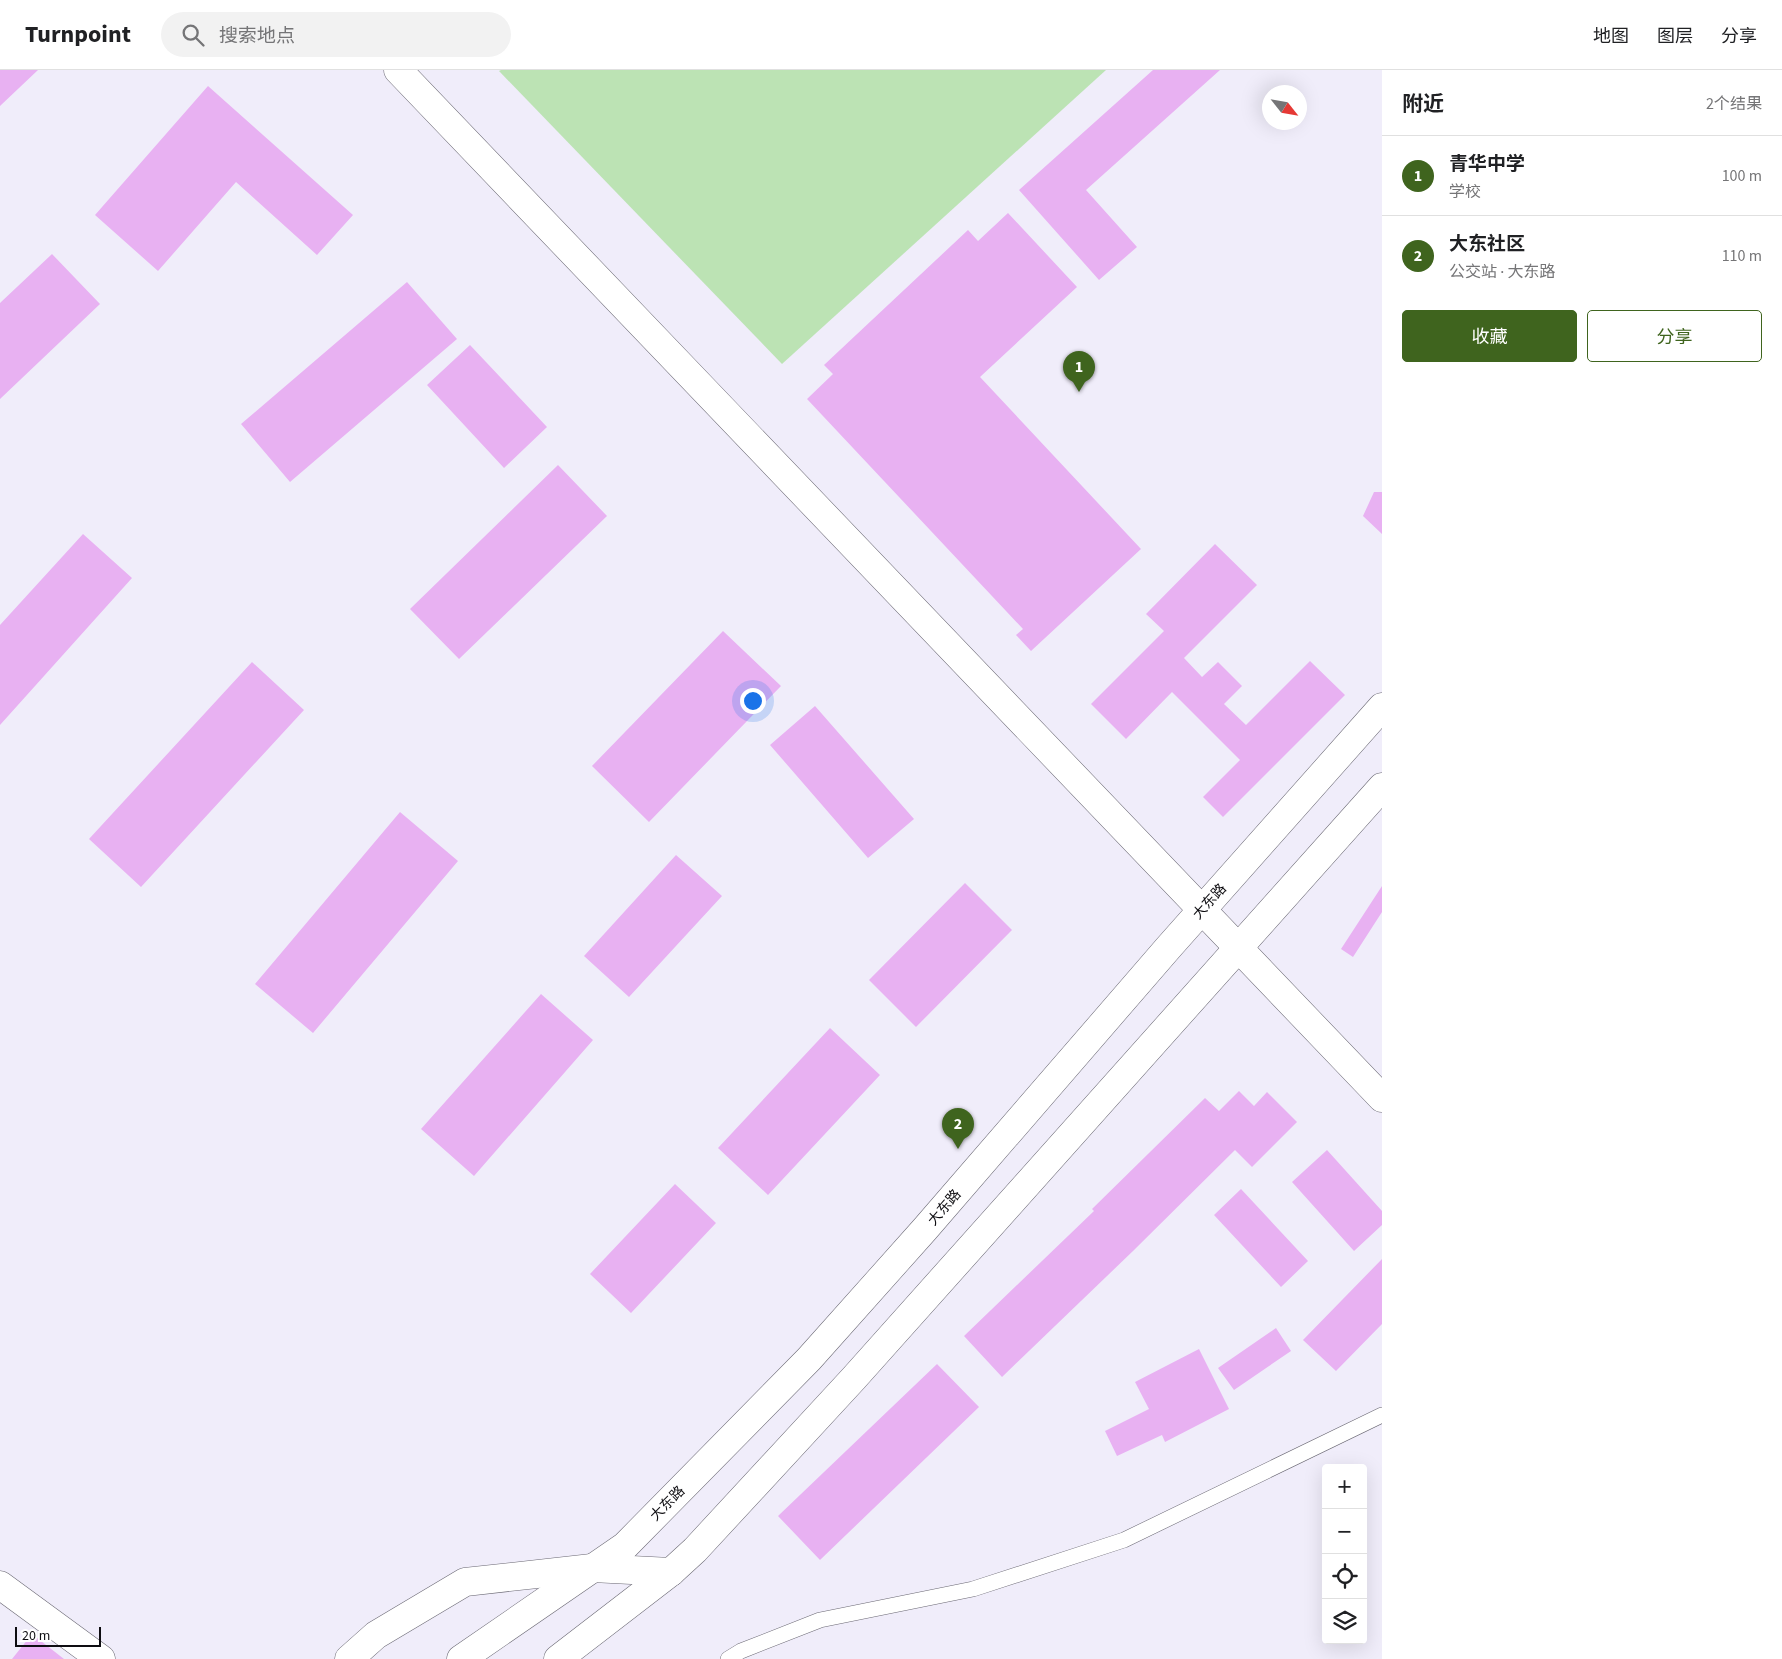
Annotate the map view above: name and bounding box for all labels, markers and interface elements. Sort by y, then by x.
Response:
search box [161,12,511,57]
text: Turnpoint [25,17,131,52]
icon: search [179,21,207,49]
text: 搜索地点 [219,23,295,50]
text: 地图 [1593,24,1629,49]
text: 图层 [1657,24,1693,49]
text: 分享 [1721,24,1757,49]
north arrow [1262,85,1307,130]
text: 附近 [1402,89,1444,119]
text: 2个结果 [1706,93,1762,115]
text: 青华中学 [1449,151,1525,178]
text: 1 [1414,165,1422,187]
text: 100 m [1722,165,1762,187]
text: 学校 [1449,181,1481,203]
text: 大东社区 [1449,231,1525,258]
text: 2 [1414,245,1422,267]
text: 110 m [1722,245,1762,267]
text: 公交站 · 大东路 [1449,261,1555,283]
button: 收藏 [1402,310,1577,362]
button: 分享 [1587,310,1762,362]
pin: 1 [1063,351,1095,392]
your location [740,688,766,714]
street label: 大东路 [1188,879,1231,924]
pin: 2 [942,1108,974,1149]
street label: 大东路 [923,1185,966,1230]
map controls [1322,1464,1367,1644]
button: + [1322,1464,1367,1509]
street label: 大东路 [646,1482,690,1526]
button: − [1322,1509,1367,1554]
button: locate [1322,1554,1367,1599]
button: layers [1322,1599,1367,1644]
scale bar [15,1624,101,1647]
text: 20 m [22,1626,50,1646]

